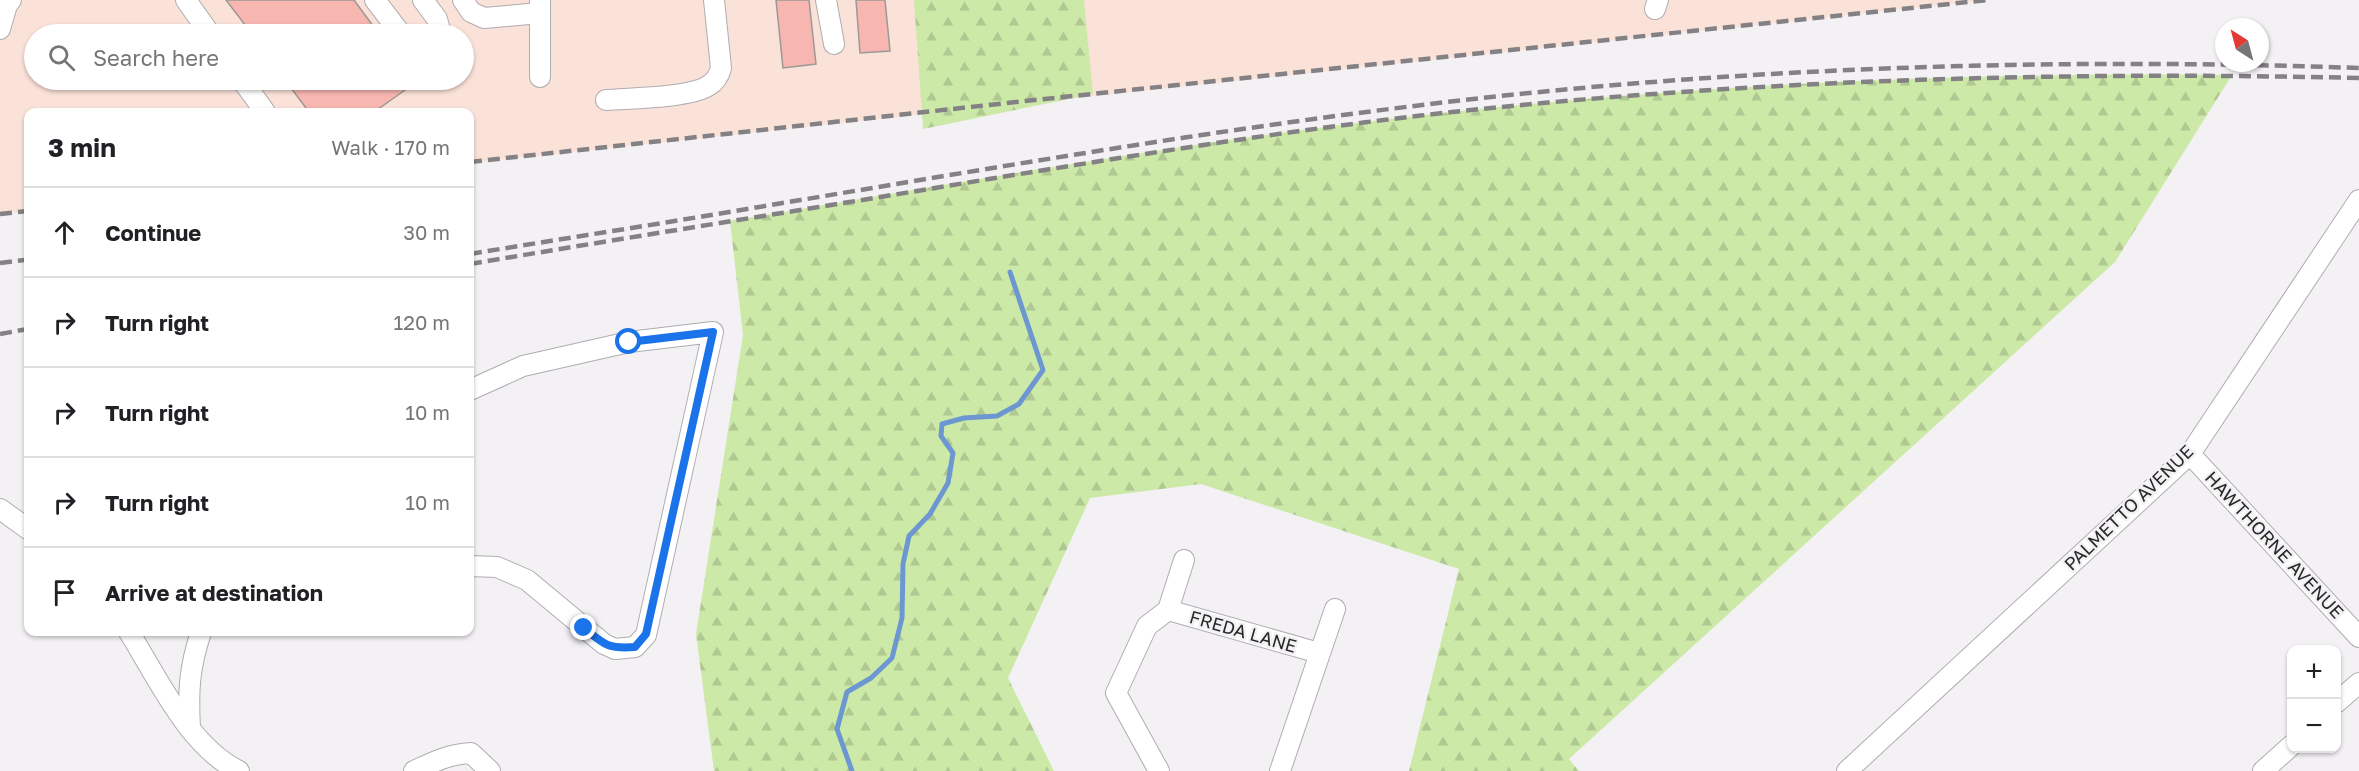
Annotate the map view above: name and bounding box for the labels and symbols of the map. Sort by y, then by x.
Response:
north arrow [2215,18,2269,72]
route start [615,328,641,354]
street label: PALMETTO AVENUE [2059,440,2197,575]
street label: HAWTHORNE AVENUE [2201,466,2349,623]
street label: FREDA LANE [1187,605,1299,657]
route end [570,614,596,640]

